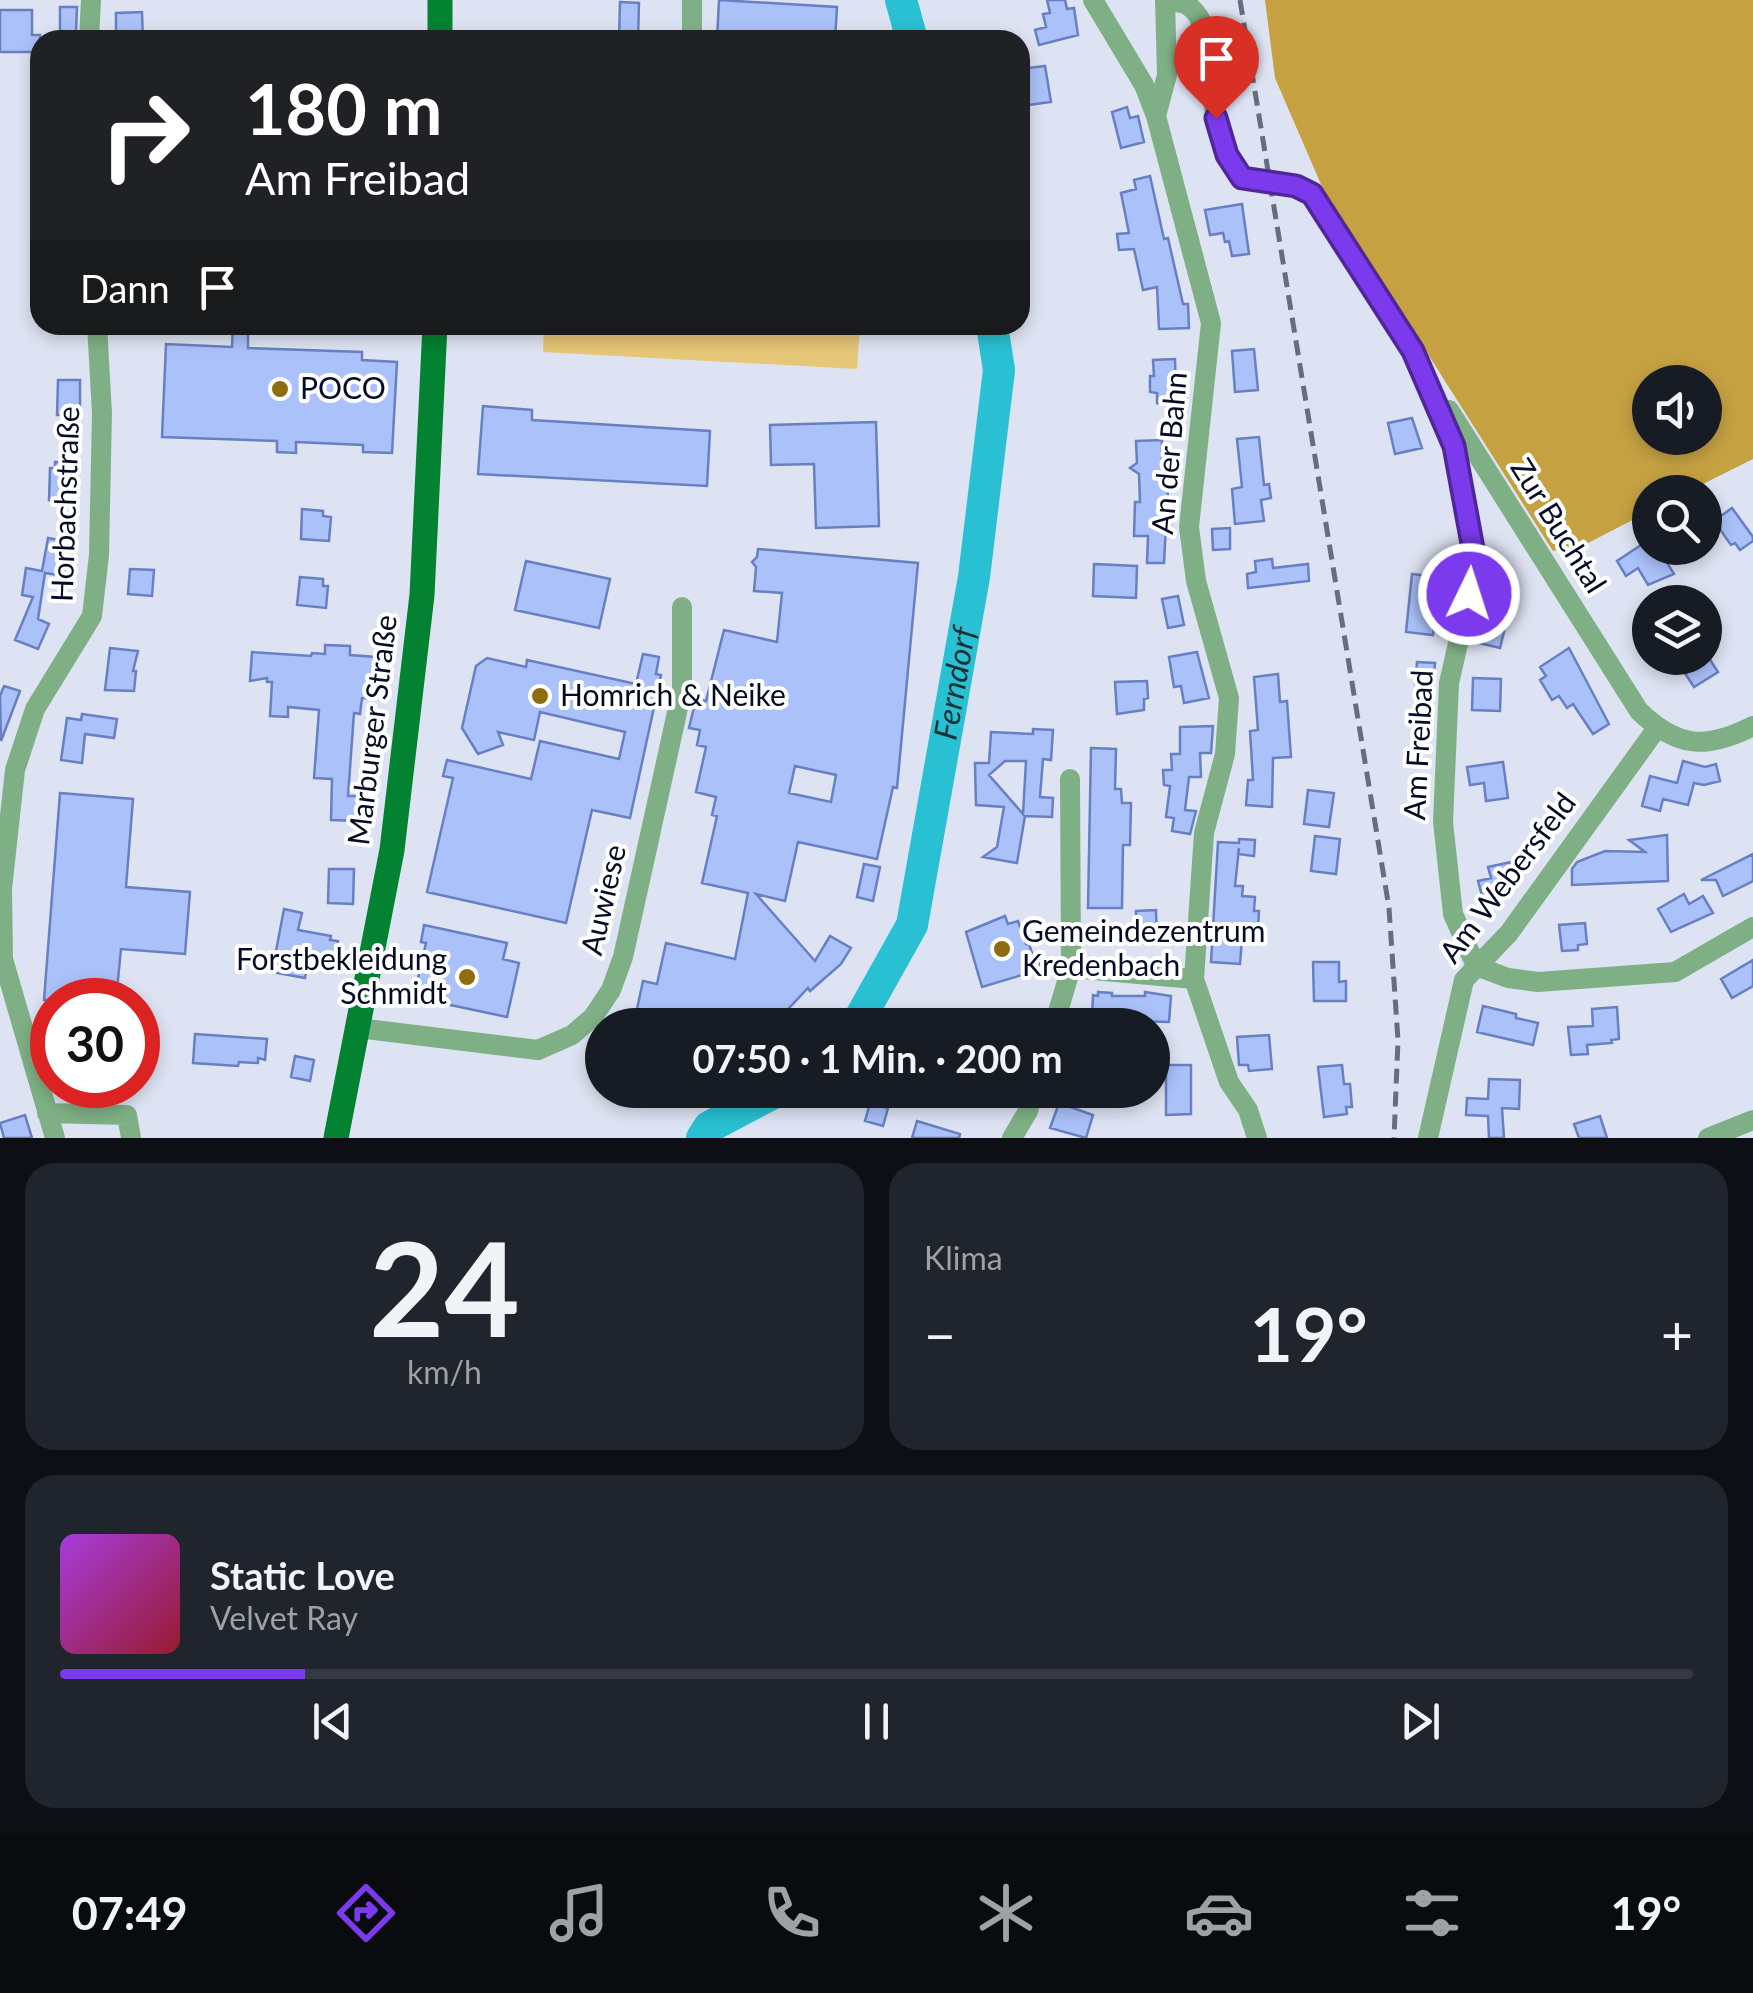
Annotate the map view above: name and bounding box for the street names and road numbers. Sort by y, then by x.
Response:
street label: An der Bahn [1143,370,1193,535]
street label: Horbachstraße [43,405,85,602]
street label: Zur Buchtal [1504,451,1615,599]
street label: Marburger Straße [339,613,403,847]
street label: Am Freibad [1395,669,1439,821]
street label: Am Webersfeld [1431,785,1582,969]
street label: Auwiese [572,841,632,958]

